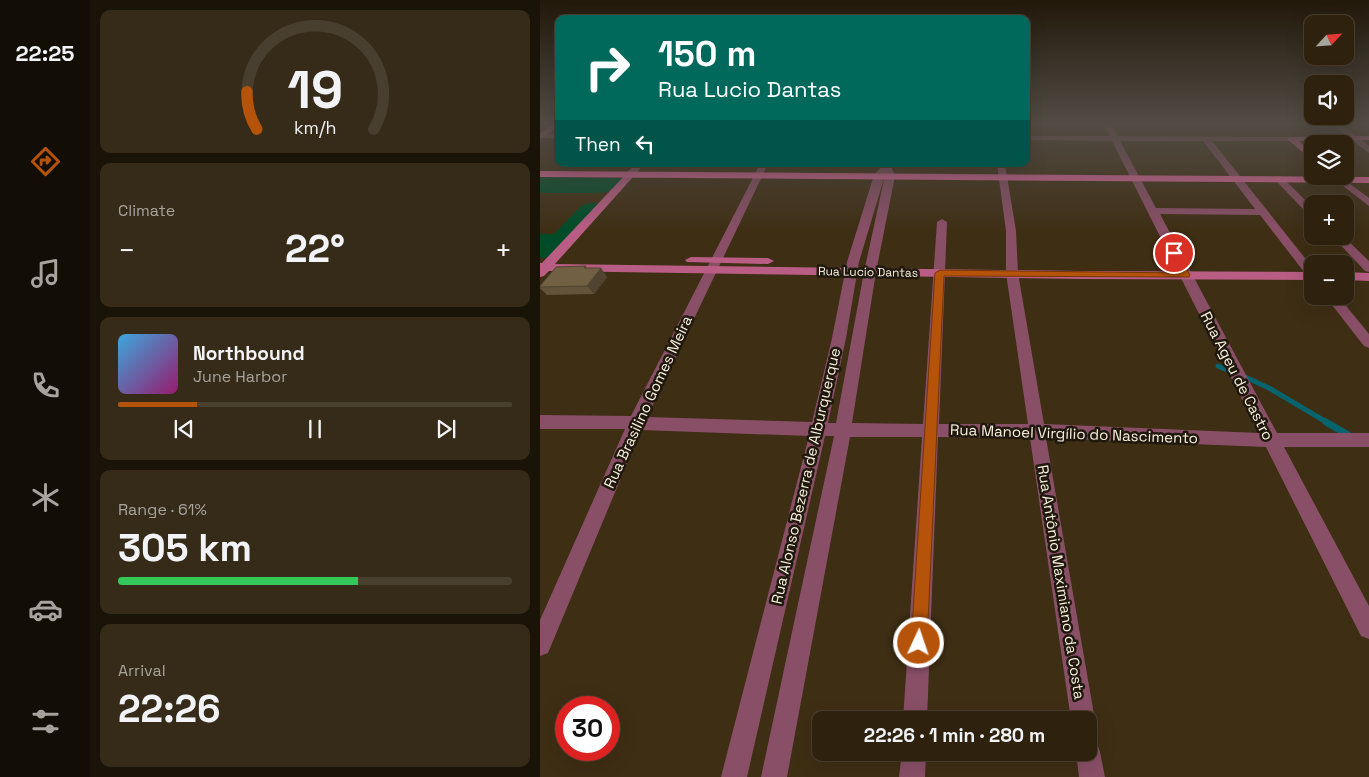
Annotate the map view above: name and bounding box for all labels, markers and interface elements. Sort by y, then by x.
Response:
north arrow [1304,15,1354,65]
map controls [1304,15,1354,305]
text: 150 m [658,32,756,76]
icon: right [575,35,640,100]
text: 22:25 [16,39,74,67]
text: 19 [287,57,343,123]
text: Rua Lucio Dantas [658,75,841,103]
button: sound [1304,75,1354,125]
text: km/h [294,116,336,139]
icon: left [631,130,659,158]
text: Then [575,132,621,157]
button: layers [1304,135,1354,185]
icon: directions [28,144,63,179]
button: + [1304,195,1354,245]
text: Climate [118,200,175,221]
text: 22° [285,225,345,273]
text: − [118,232,135,268]
text: + [495,232,512,268]
pin [1153,232,1195,274]
icon: arrive [1160,239,1188,267]
button: − [1304,255,1354,305]
icon: music [28,256,63,291]
street label: Rua Lucio Dantas [818,263,918,281]
street label: Rua Ageu de Castro [1197,308,1278,443]
street label: Rua Brasilino Gomes Meira [599,312,696,491]
text: Northbound [193,341,305,366]
street label: Rua Alonso Bezerra de Alburquerque [767,346,844,606]
text: June Harbor [193,366,287,387]
icon: phone [28,368,63,403]
icon: previous [170,415,198,443]
icon: pause [301,415,329,443]
icon: next [432,415,460,443]
street label: Rua Manoel Virgílio do Nascimento [950,420,1198,447]
street label: Rua Antônio Maximiano da Costa [1034,463,1089,701]
icon: climate [28,480,63,515]
text: Range · 61% [118,499,207,520]
text: 305 km [118,524,252,572]
icon: car [28,592,63,627]
position arrow [892,616,944,668]
text: Arrival [118,660,166,681]
text: 22:26 [118,685,221,733]
speed limit sign: 30 [555,696,620,761]
icon: filters [28,704,63,739]
text: 22:26 · 1 min · 280 m [864,723,1045,748]

